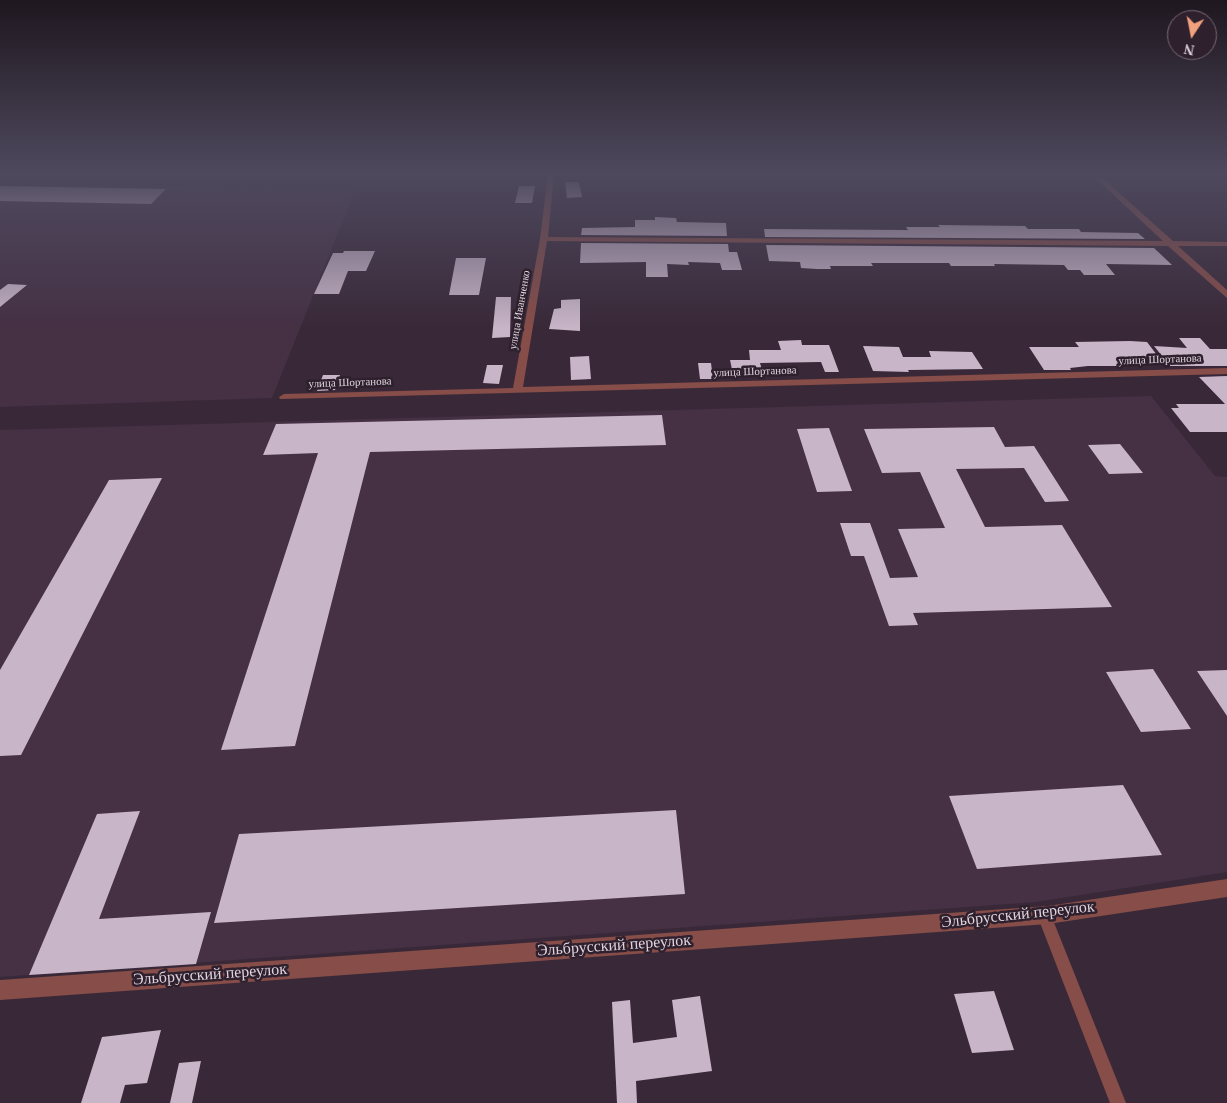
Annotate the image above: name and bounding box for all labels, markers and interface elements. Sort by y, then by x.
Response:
north arrow [1167,10,1217,60]
text: N [1183,41,1196,58]
street label: улица Иванченко [507,269,533,351]
street label: улица Шортанова [1118,352,1202,368]
street label: улица Шортанова [713,364,797,380]
street label: улица Шортанова [308,375,392,391]
street label: Эльбрусский переулок [940,897,1096,933]
street label: Эльбрусский переулок [536,931,692,961]
street label: Эльбрусский переулок [132,960,288,990]

